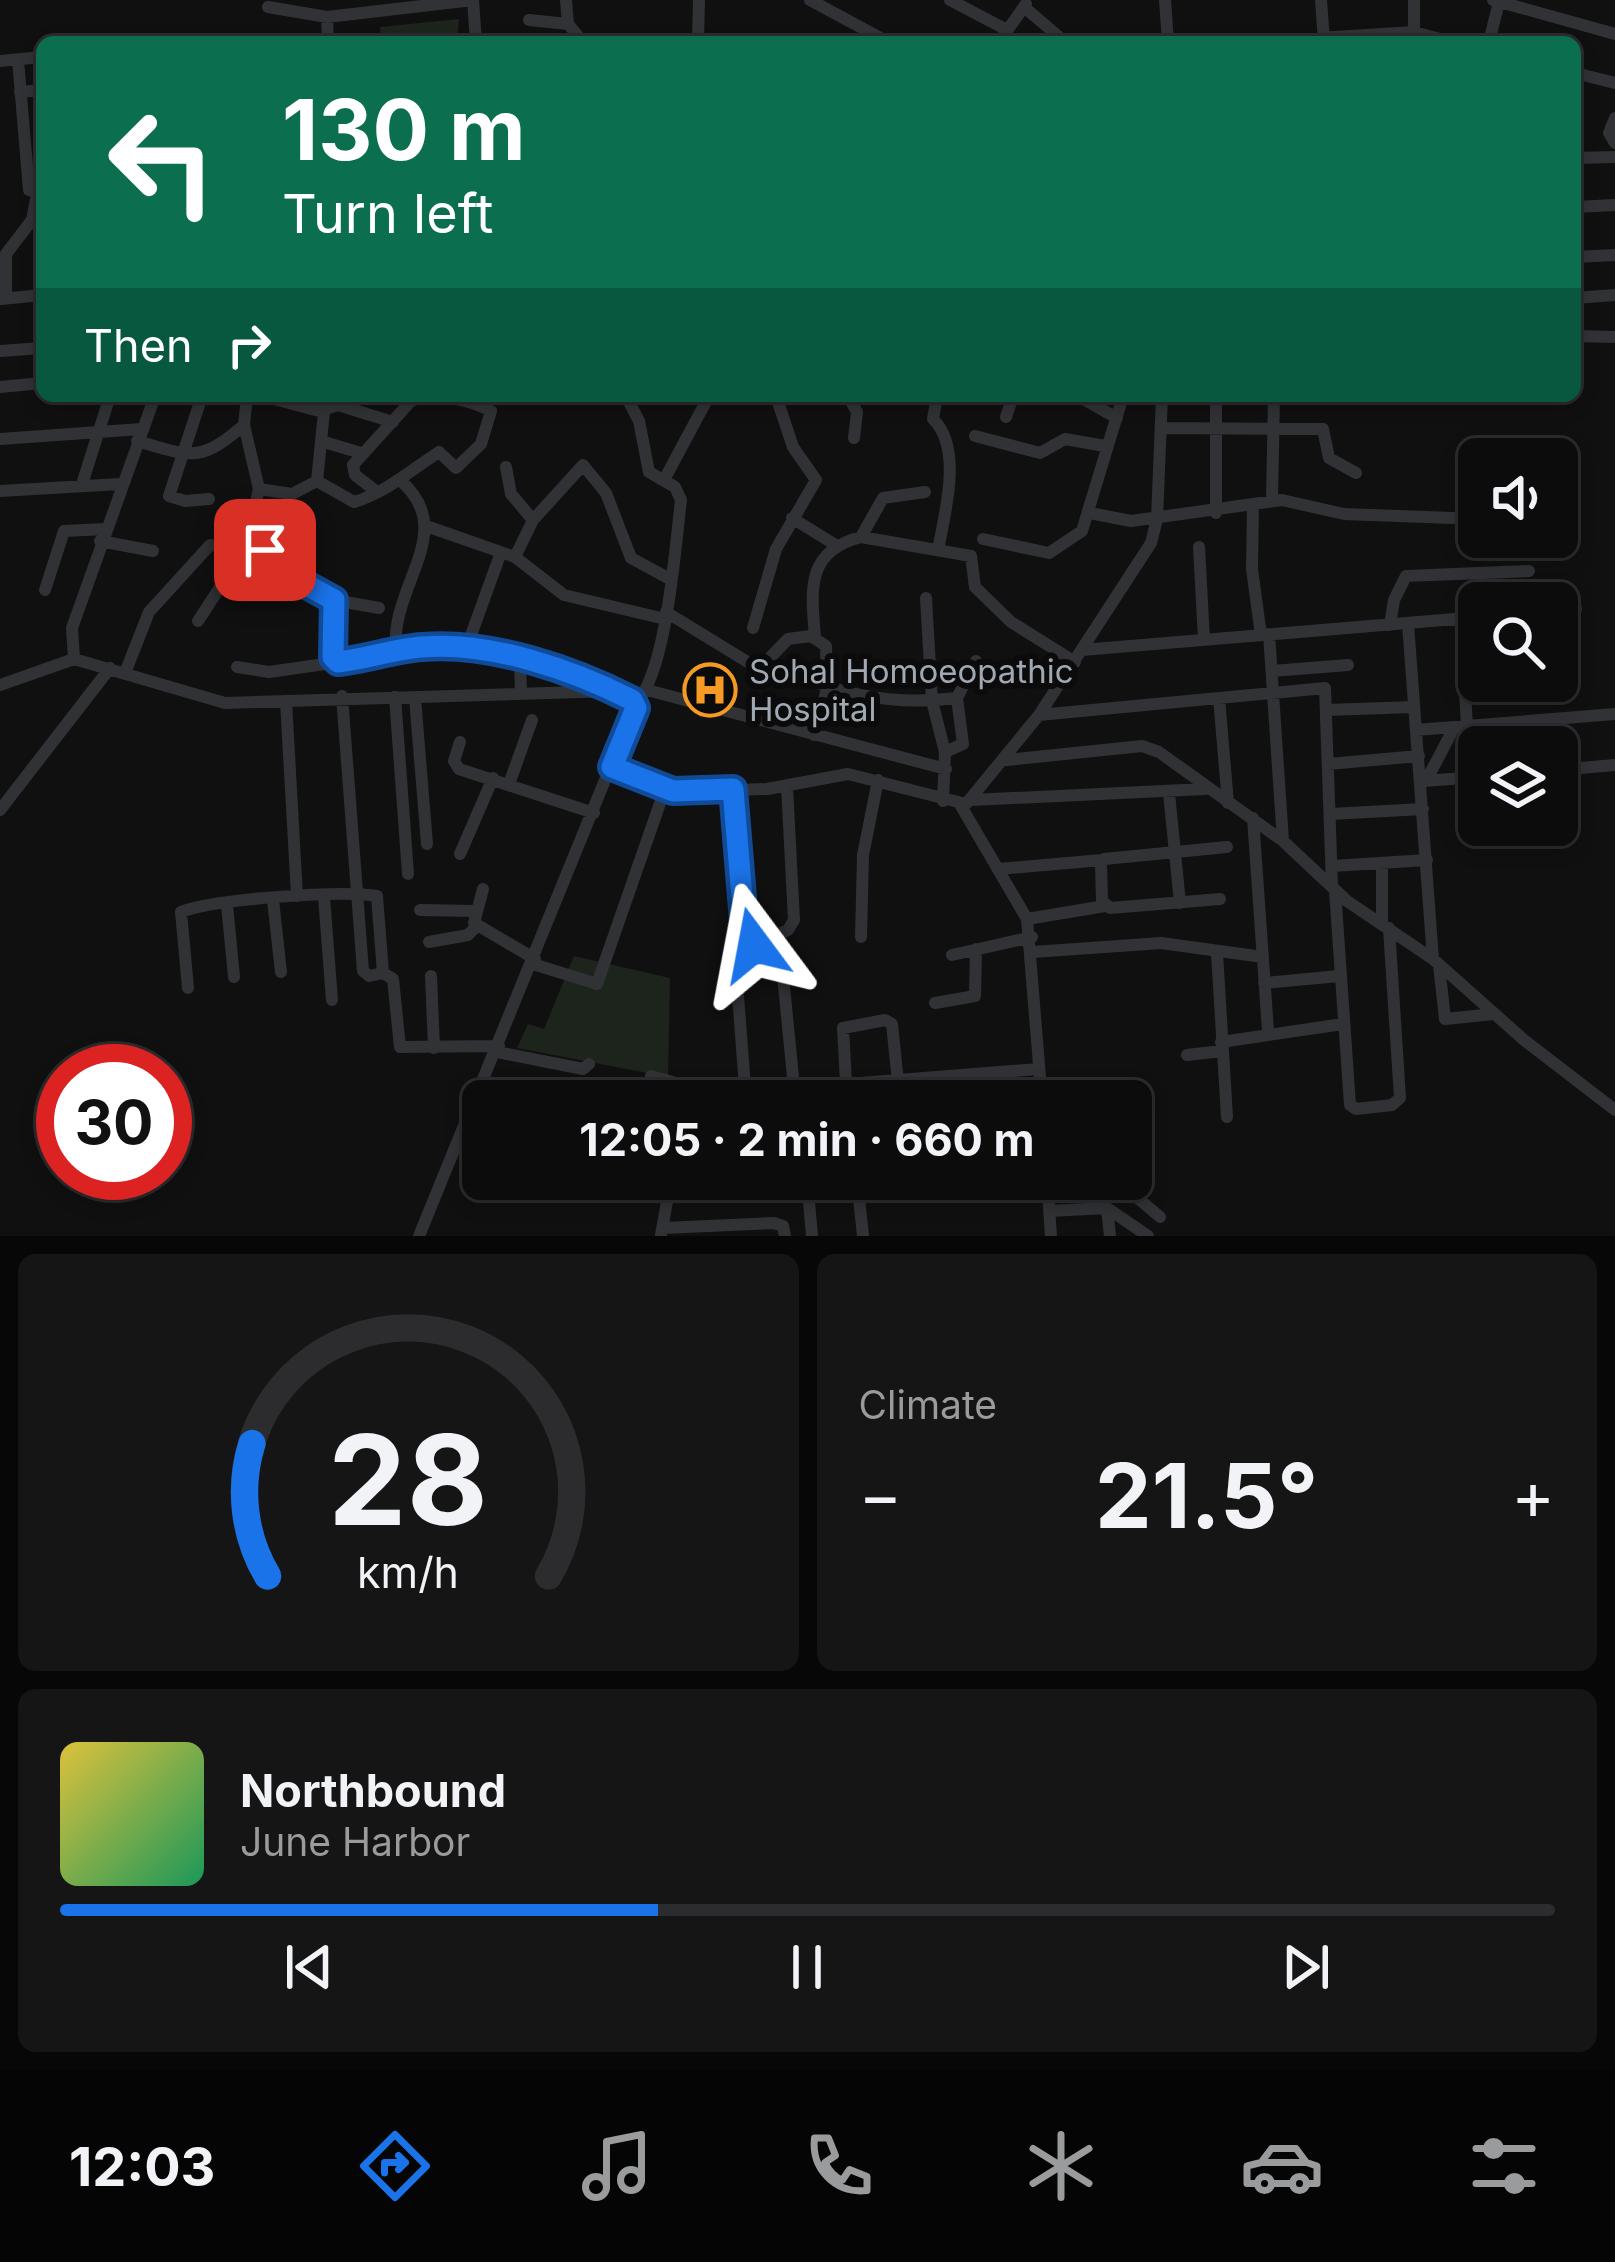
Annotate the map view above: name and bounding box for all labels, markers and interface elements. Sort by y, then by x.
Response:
text: 130 m [282,79,526,180]
icon: left [84,84,240,240]
text: Turn left [282,181,493,246]
icon: right [216,312,282,378]
text: Then [84,318,192,373]
map controls [1458,438,1578,846]
button: sound [1458,438,1578,558]
pin [214,499,316,601]
icon: arrive [232,517,298,583]
button: search [1458,582,1578,702]
place label: Sohal Homoeopathic Hospital [749,651,1074,729]
hospital icon: Sohal Homoeopathic Hospital [682,662,738,718]
button: layers [1458,726,1578,846]
position arrow [691,882,817,1008]
speed limit sign: 30 [36,1044,192,1200]
text: 12:05 · 2 min · 660 m [579,1112,1035,1167]
text: Climate [859,1381,997,1428]
text: 28 [328,1404,488,1555]
text: 21.5° [1095,1441,1318,1550]
text: − [859,1455,902,1535]
text: + [1511,1455,1555,1535]
text: km/h [357,1545,459,1597]
text: Northbound [240,1763,506,1818]
text: June Harbor [240,1818,470,1865]
icon: previous [276,1934,342,2000]
icon: pause [774,1934,840,2000]
icon: next [1273,1934,1339,2000]
icon: directions [353,2124,437,2208]
icon: music [575,2124,659,2208]
icon: phone [797,2124,881,2208]
icon: climate [1019,2124,1103,2208]
icon: car [1240,2124,1324,2208]
icon: filters [1462,2124,1546,2208]
text: 12:03 [69,2134,215,2199]

